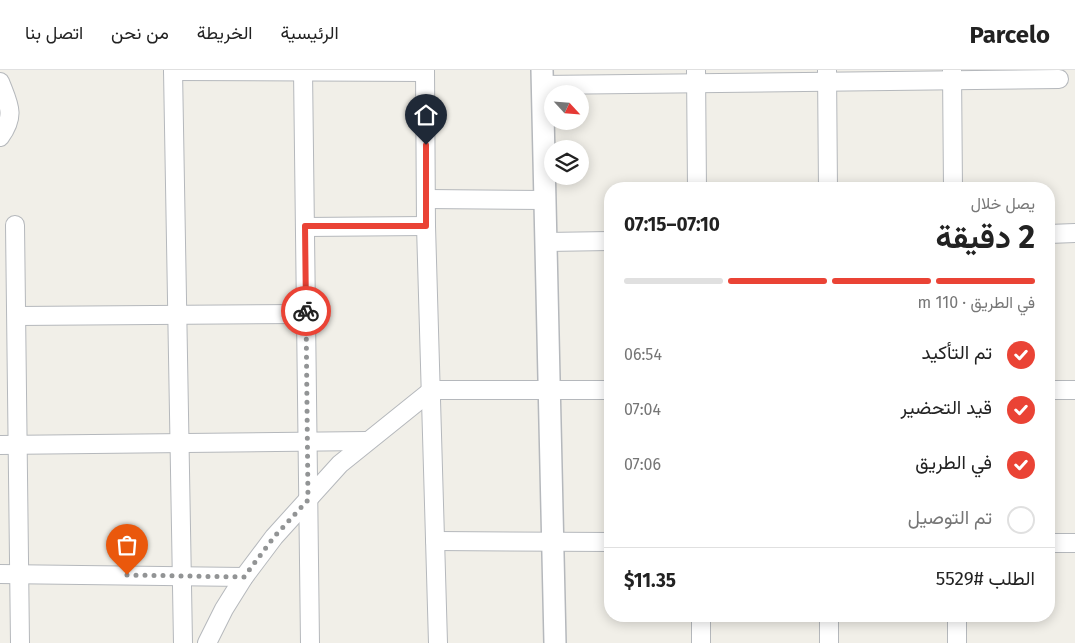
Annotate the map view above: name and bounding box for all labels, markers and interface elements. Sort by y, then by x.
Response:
text: Parcelo [970,21,1050,49]
text: اتصل بنا [25,22,83,44]
text: من نحن [111,22,169,44]
text: الخريطة [197,22,253,44]
text: الرئيسية [281,22,339,44]
north arrow [544,85,589,130]
map controls [544,85,589,185]
pin [405,94,447,145]
icon: home [412,101,440,129]
button: layers [544,140,589,185]
text: يصل خلال [971,194,1035,213]
text: 07:10–07:15 [624,213,720,236]
text: 2 دقيقة [935,218,1035,256]
courier [281,286,331,336]
text: في الطريق · 110 m [918,293,1035,312]
icon: bike [292,297,320,325]
text: تم التأكيد [922,341,992,364]
icon: check [1007,341,1035,369]
text: 06:54 [624,345,662,364]
text: قيد التحضير [900,396,992,419]
icon: check [1007,396,1035,424]
text: 07:04 [624,400,661,419]
text: في الطريق [915,451,992,474]
icon: check [1007,451,1035,479]
text: 07:06 [624,455,661,474]
text: تم التوصيل [908,506,992,529]
pin [106,524,148,575]
icon: bag [113,531,141,559]
text: الطلب #5529 [936,567,1035,590]
text: $11.35 [624,569,676,592]

